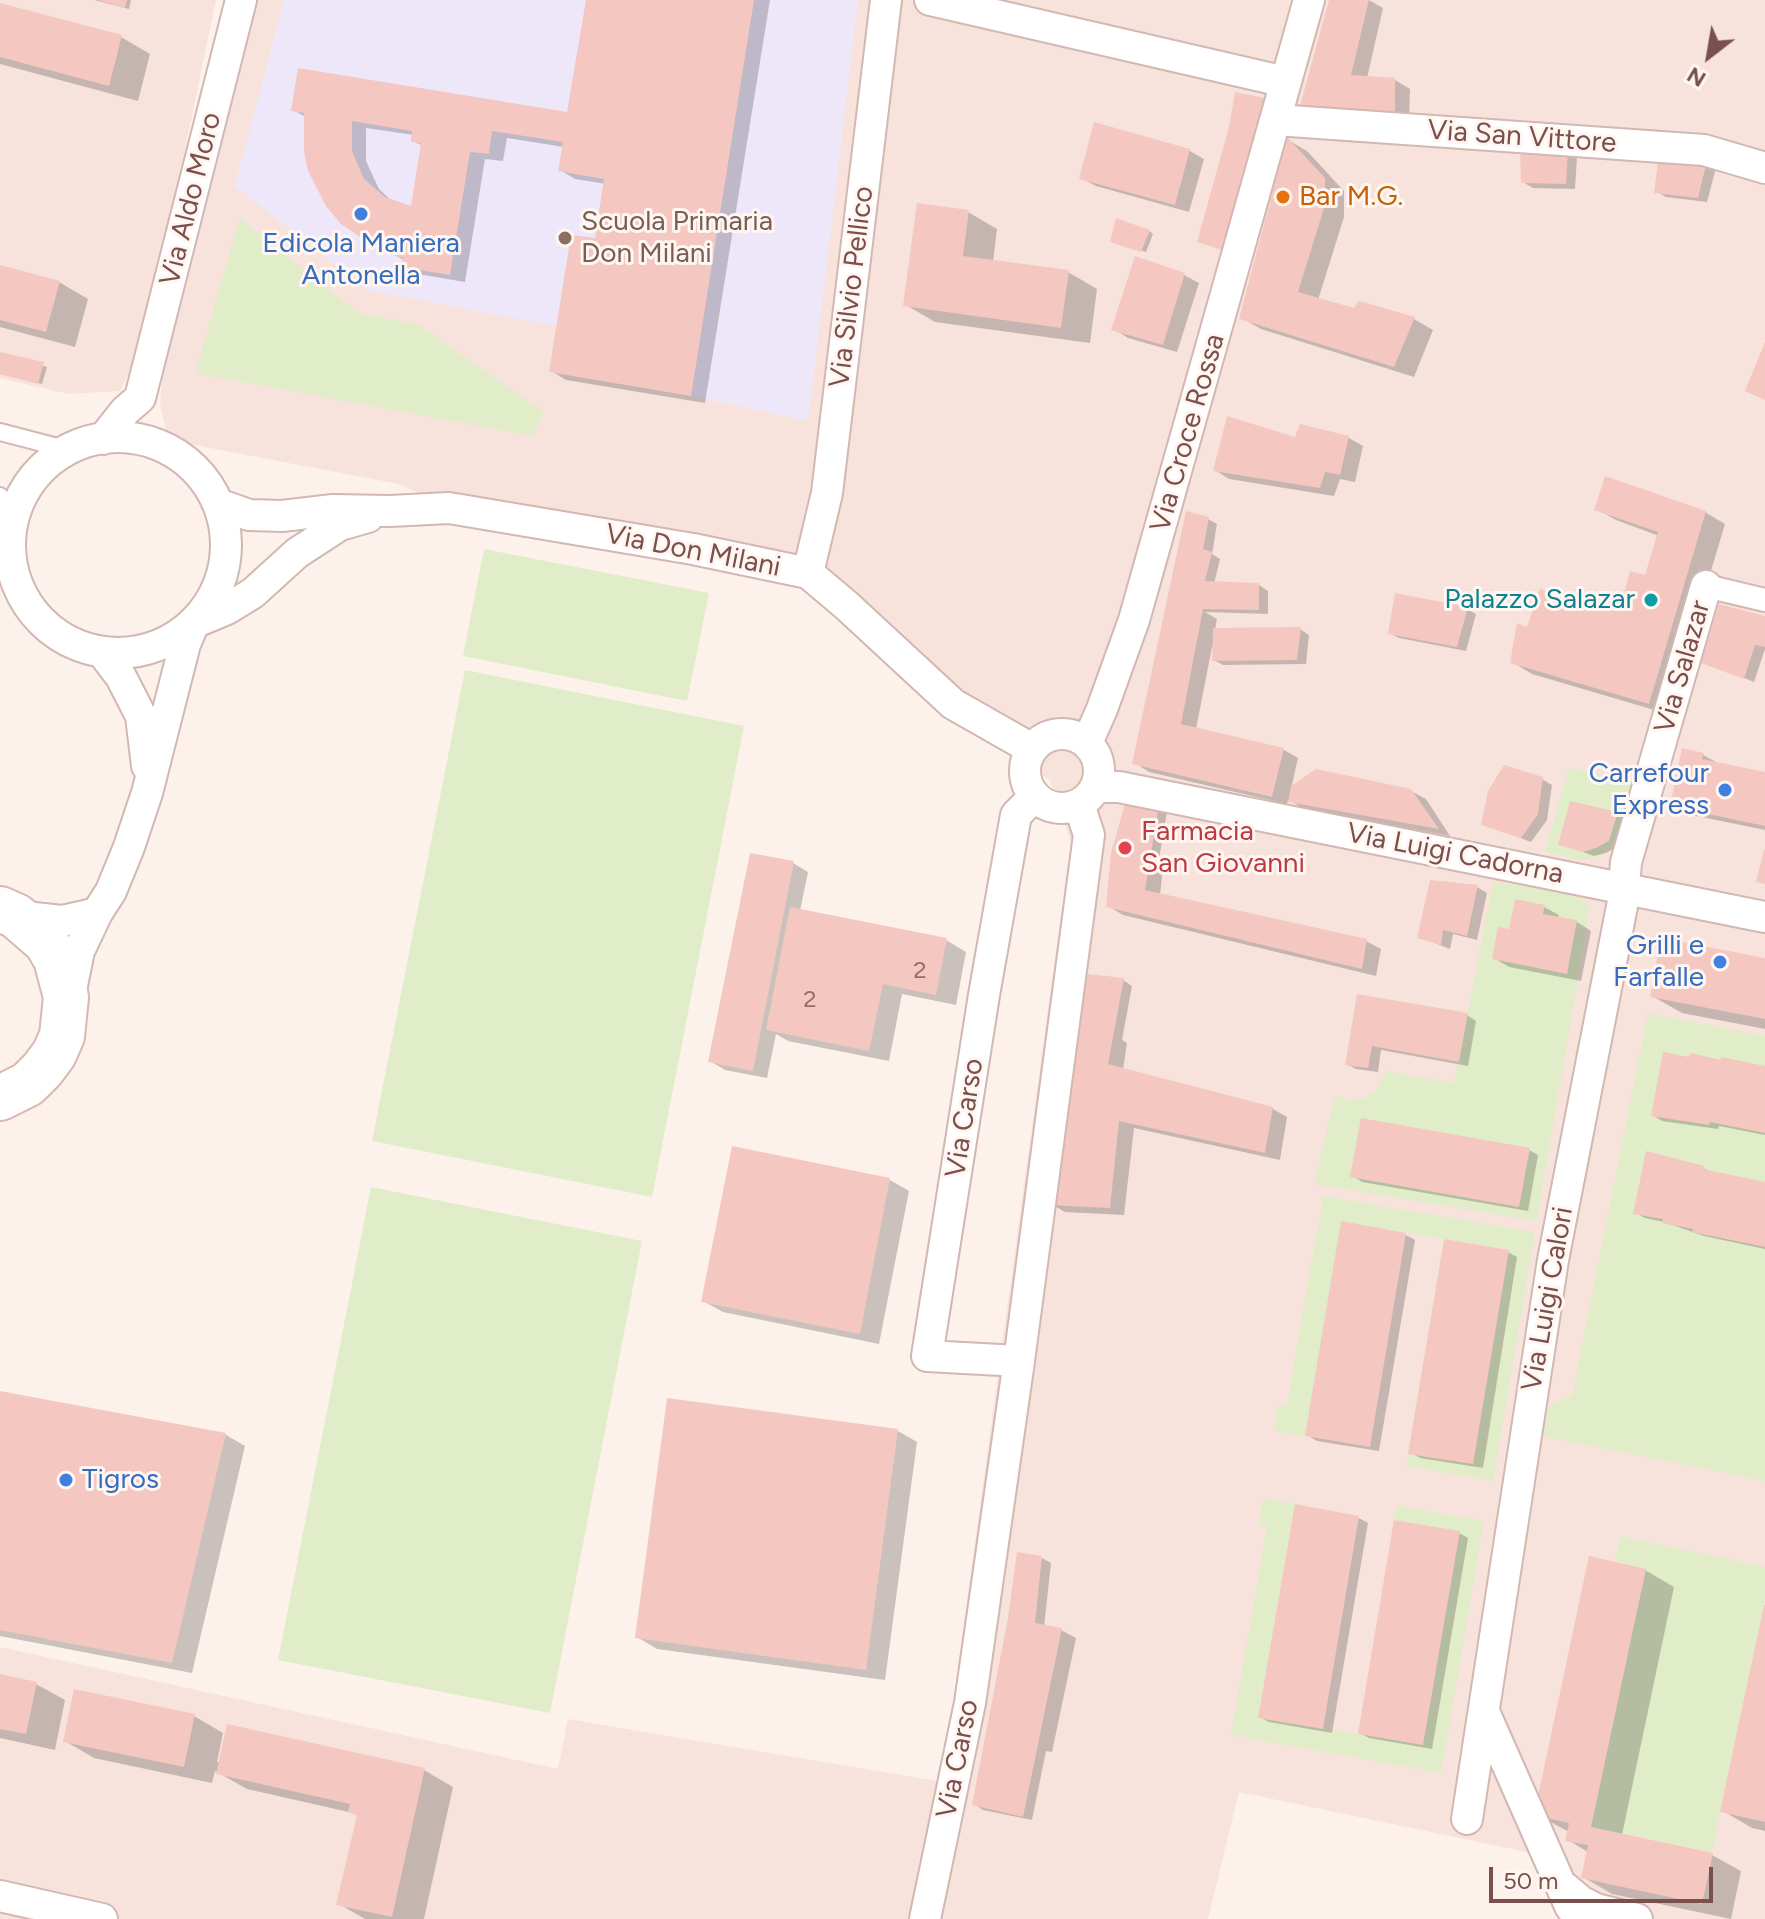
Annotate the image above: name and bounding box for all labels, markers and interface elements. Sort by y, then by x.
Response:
north arrow [1669,16,1749,96]
text: N [1682,61,1711,93]
street label: Via Aldo Moro [153,109,229,289]
street label: Via San Vittore [1427,114,1617,160]
place label: Bar M.G. [1299,180,1403,214]
street label: Via Silvio Pellico [823,184,881,390]
marker: Bar M.G. [1274,188,1292,206]
marker: Edicola Maniera Antonella [352,205,370,223]
place label: Scuola Primaria Don Milani [581,205,773,271]
place label: Edicola Maniera Antonella [262,227,460,293]
marker: Scuola Primaria Don Milani [556,229,574,247]
street label: Via Croce Rossa [1144,330,1232,536]
street label: Via Don Milani [602,518,784,584]
place label: Palazzo Salazar [1444,583,1635,617]
marker: Palazzo Salazar [1642,591,1660,609]
street label: Via Salazar [1648,597,1718,737]
place label: Carrefour Express [1589,757,1709,823]
marker: Carrefour Express [1716,781,1734,799]
place label: Farmacia San Giovanni [1141,815,1305,881]
street label: Via Luigi Cadorna [1344,817,1566,891]
marker: Farmacia San Giovanni [1116,839,1134,857]
place label: Grilli e Farfalle [1613,929,1704,995]
marker: Grilli e Farfalle [1711,953,1729,971]
house number: 2 [913,957,927,985]
house number: 2 [803,986,817,1014]
street label: Via Carso [939,1056,991,1180]
street label: Via Luigi Calori [1515,1204,1581,1394]
place label: Tigros [82,1463,159,1497]
marker: Tigros [57,1471,75,1489]
street label: Via Carso [930,1697,986,1821]
scale bar [1493,1851,1717,1901]
text: 50 m [1503,1866,1559,1895]

